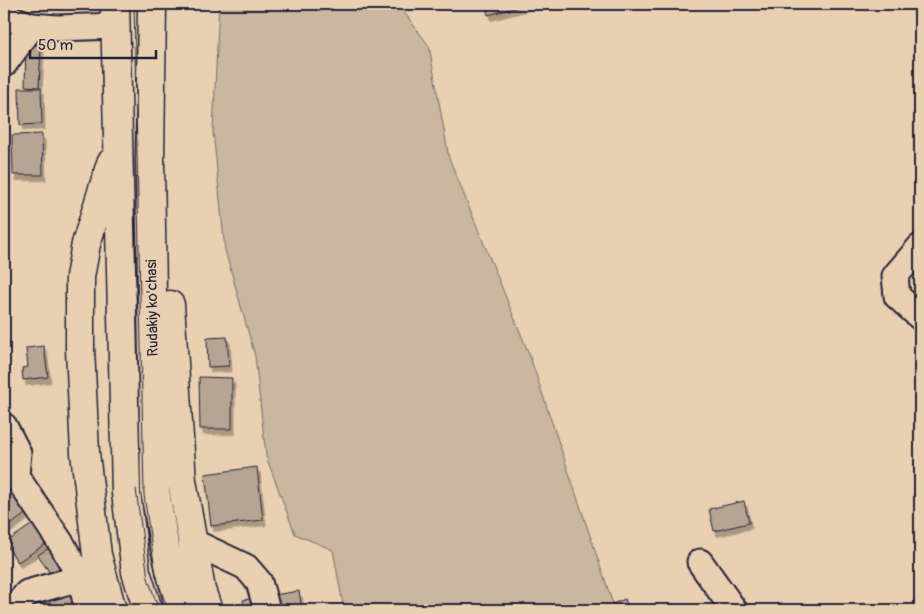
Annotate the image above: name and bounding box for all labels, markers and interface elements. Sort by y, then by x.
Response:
scale bar [30,28,156,60]
text: 50 m [38,36,73,55]
street label: Rudakiy ko'chasi [142,259,163,357]

